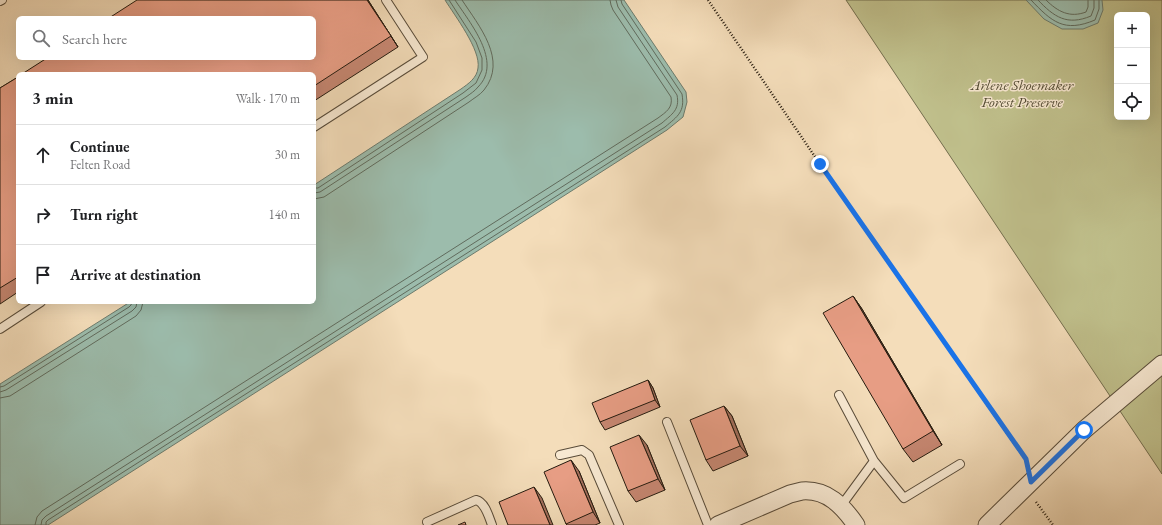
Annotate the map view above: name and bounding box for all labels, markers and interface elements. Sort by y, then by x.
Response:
map controls [1114,12,1150,120]
button: + [1114,12,1150,48]
search box [16,16,316,60]
icon: search [30,27,52,49]
text: Search here [62,29,127,48]
button: − [1114,48,1150,84]
park label: Arlene Shoemaker Forest Preserve [970,75,1074,111]
button: locate [1114,84,1150,120]
text: 3 min [32,87,73,109]
text: Walk · 170 m [236,90,300,107]
text: Continue [70,137,130,156]
icon: ahead [32,144,54,166]
text: 30 m [275,146,300,163]
route end [811,155,829,173]
text: Felten Road [70,156,130,173]
icon: right [32,204,54,226]
text: Turn right [70,205,138,224]
text: 140 m [269,206,300,223]
icon: arrive [32,264,54,286]
text: Arrive at destination [70,265,201,284]
route start [1075,421,1093,439]

